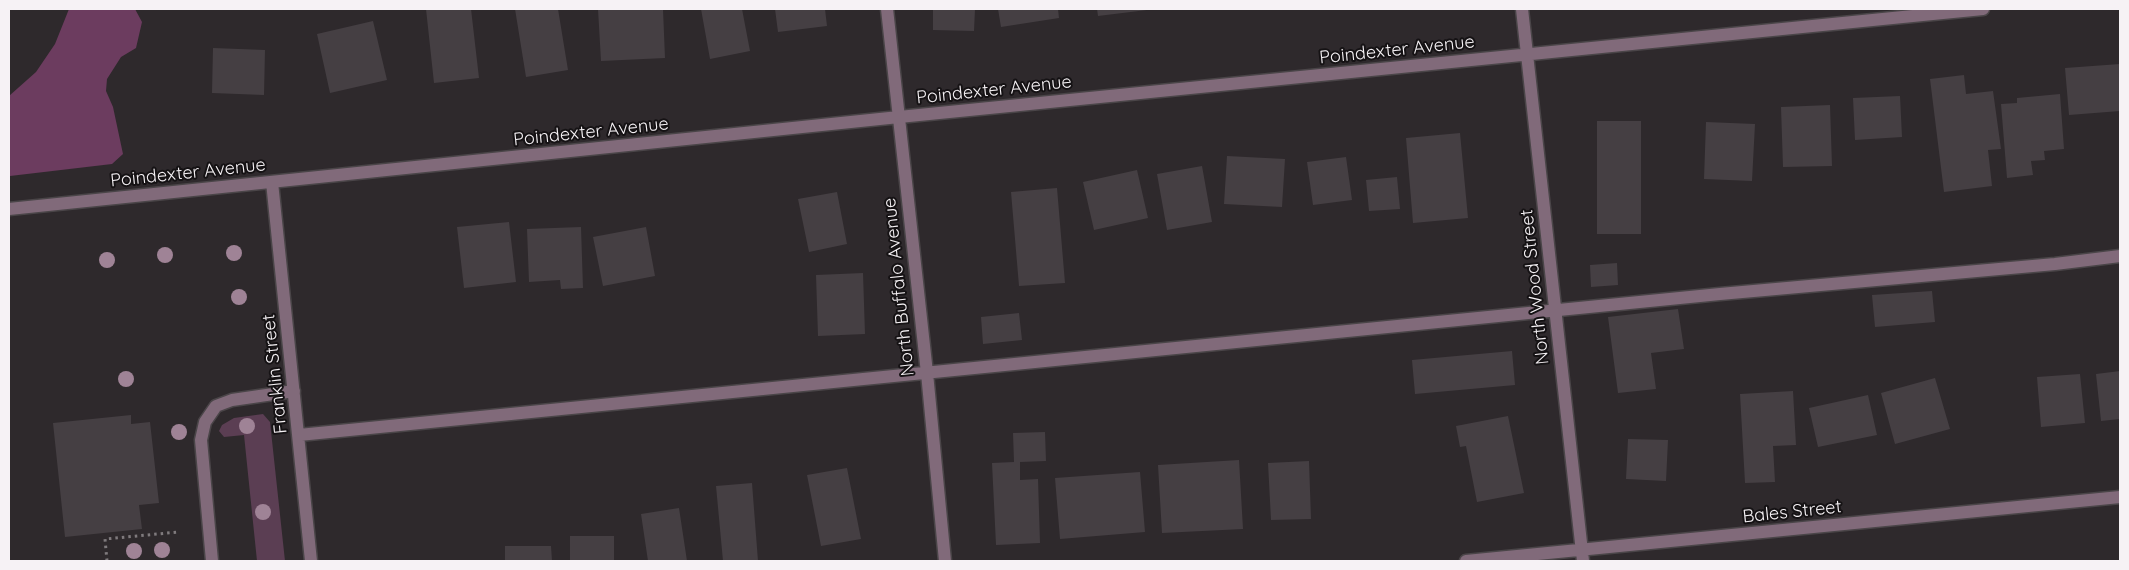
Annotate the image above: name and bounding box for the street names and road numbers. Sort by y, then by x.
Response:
street label: Poindexter Avenue [1318,31,1476,69]
street label: Poindexter Avenue [915,71,1073,109]
street label: Poindexter Avenue [512,113,670,151]
street label: Poindexter Avenue [109,154,267,192]
street label: North Buffalo Avenue [879,197,919,377]
street label: North Wood Street [1516,208,1554,366]
street label: Franklin Street [258,313,292,435]
street label: Bales Street [1741,496,1843,528]

